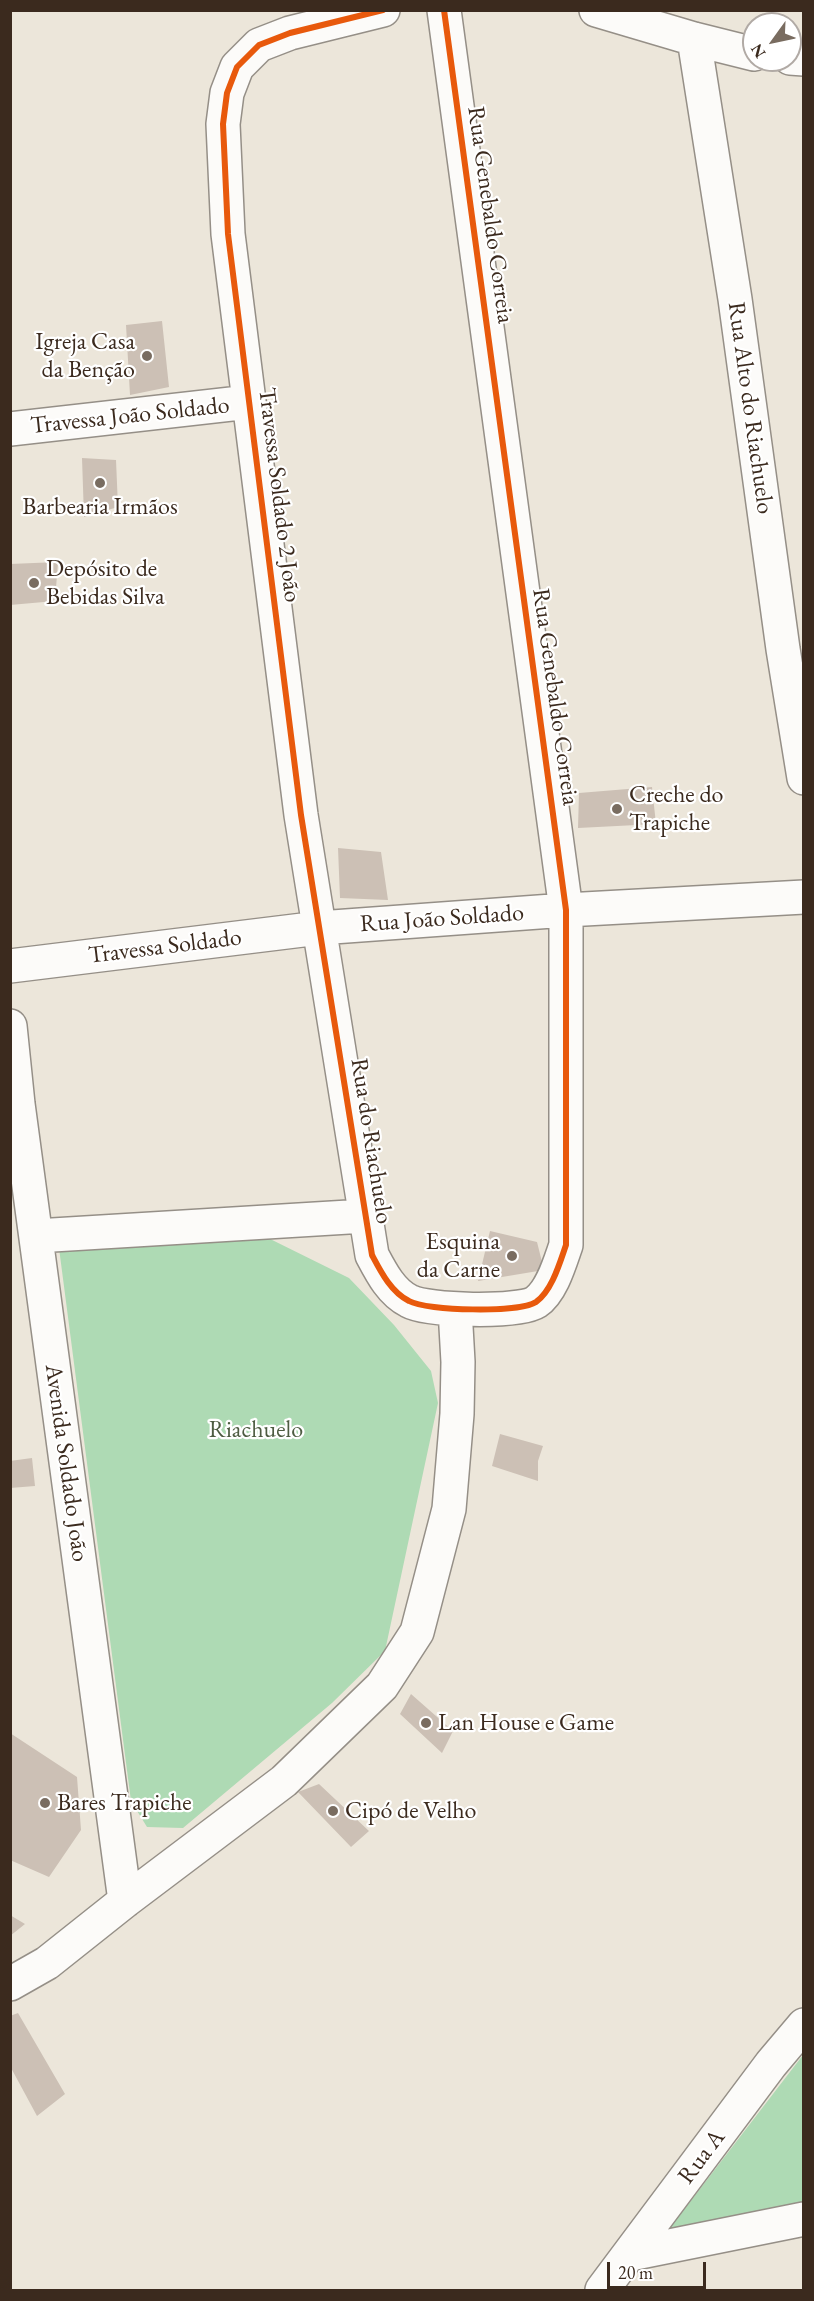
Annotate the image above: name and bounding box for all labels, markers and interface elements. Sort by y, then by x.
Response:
north arrow [742,12,802,72]
text: N [746,40,770,62]
street label: Rua Genebaldo Correia [461,105,519,325]
street label: Rua Alto do Riachuelo [721,300,779,516]
place label: Igreja Casa da Benção [35,328,135,384]
marker: Igreja Casa da Benção [140,349,154,363]
street label: Travessa Soldado 2 João [252,386,306,604]
street label: Travessa João Soldado [29,391,231,441]
marker: Barbearia Irmãos [93,476,107,490]
place label: Barbearia Irmãos [22,493,178,521]
place label: Depósito de Bebidas Silva [46,555,164,611]
marker: Depósito de Bebidas Silva [27,576,41,590]
street label: Rua Genebaldo Correia [526,587,584,807]
place label: Creche do Trapiche [629,781,723,837]
marker: Creche do Trapiche [610,802,624,816]
street label: Rua João Soldado [359,899,525,939]
street label: Travessa Soldado [87,923,243,971]
street label: Rua do Riachuelo [344,1056,398,1226]
place label: Esquina da Carne [417,1228,500,1284]
marker: Esquina da Carne [505,1249,519,1263]
street label: Avenida Soldado João [38,1362,94,1564]
park label: Riachuelo [209,1416,303,1444]
place label: Lan House e Game [438,1709,614,1737]
marker: Lan House e Game [419,1716,433,1730]
place label: Bares Trapiche [57,1789,192,1817]
marker: Bares Trapiche [38,1796,52,1810]
place label: Cipó de Velho [345,1797,476,1825]
marker: Cipó de Velho [326,1804,340,1818]
street label: Rua A [672,2124,732,2190]
scale bar [610,2250,709,2288]
text: 20 m [618,2261,653,2284]

